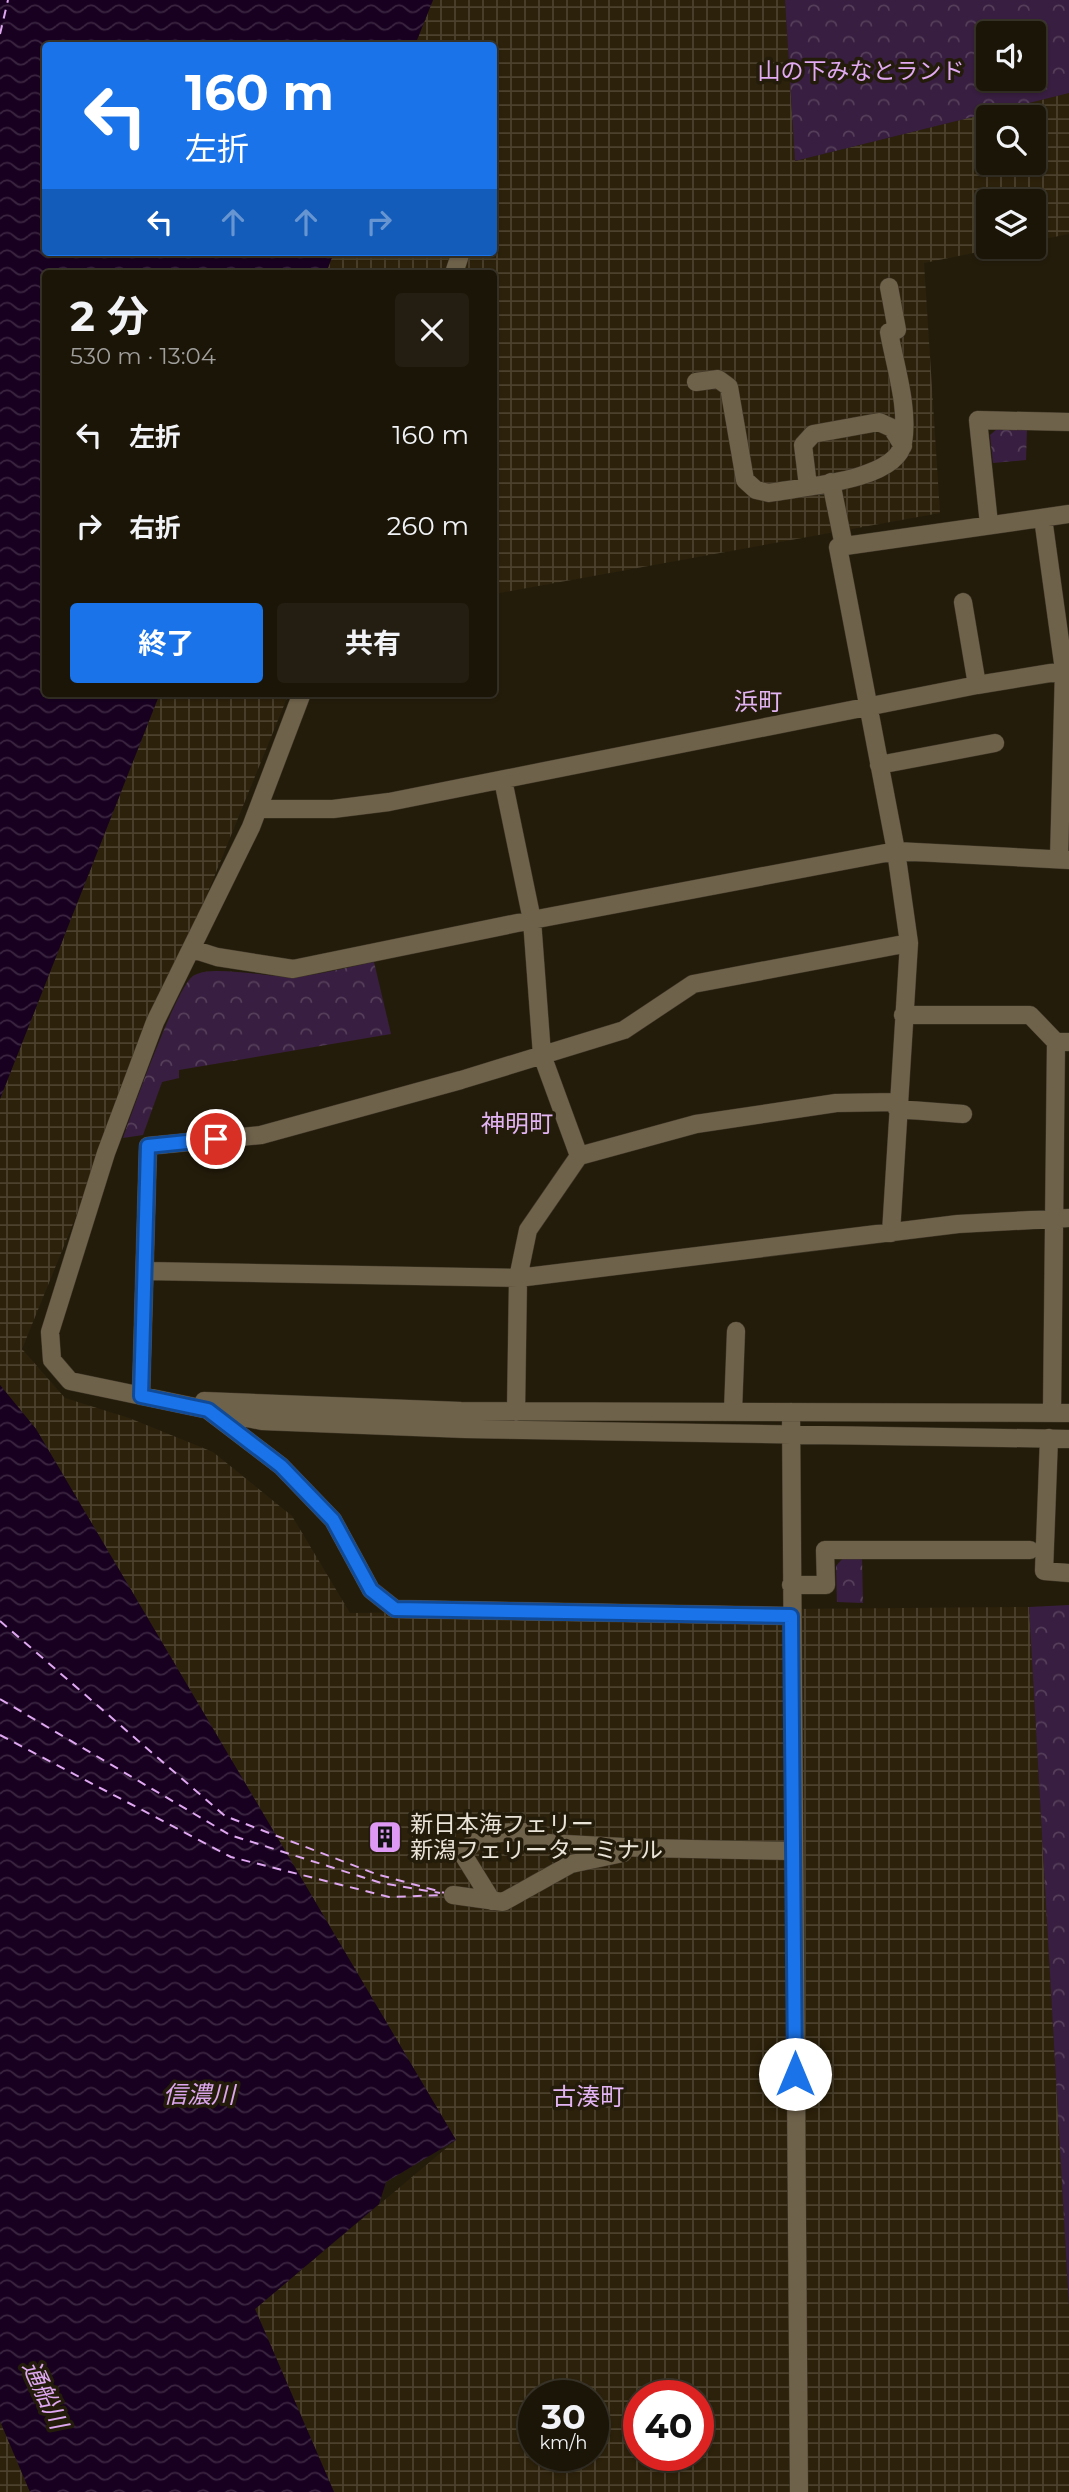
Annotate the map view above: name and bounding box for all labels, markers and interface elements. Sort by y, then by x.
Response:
map controls [976,21,1046,259]
button: sound [976,21,1046,91]
park label: 山の下みなとランド [758,57,965,85]
text: 160 m [185,63,334,122]
icon: left [70,70,161,161]
button: search [976,105,1046,175]
text: 左折 [185,129,249,168]
button: layers [976,189,1046,259]
icon: left [141,203,179,241]
icon: ahead [214,203,252,241]
icon: ahead [287,203,325,241]
icon: right [360,203,398,241]
text: 2 分 [70,290,149,342]
button: close [395,293,469,367]
text: 530 m · 13:04 [70,342,216,370]
icon: left [70,416,108,454]
text: 160 m [392,419,469,451]
text: 左折 [129,421,181,453]
icon: right [70,507,108,545]
text: 260 m [387,510,469,542]
text: 右折 [129,512,181,544]
button: 終了 [70,603,263,683]
button: 共有 [277,603,469,683]
district label: 浜町 [734,687,782,716]
pin [186,1109,246,1169]
district label: 神明町 [481,1109,553,1138]
icon: arrive [197,1120,235,1158]
place label: 新日本海フェリー 新潟フェリーターミナル [410,1810,663,1864]
building icon: 新日本海フェリー 新潟フェリーターミナル [366,1818,404,1856]
position arrow [758,2037,832,2111]
water label: 信濃川 [163,2080,238,2109]
district label: 古湊町 [552,2082,624,2111]
water label: 通船川 [17,2356,75,2436]
speed limit sign: 40 [623,2380,714,2471]
text: 30 [541,2395,586,2438]
text: km/h [539,2432,588,2454]

